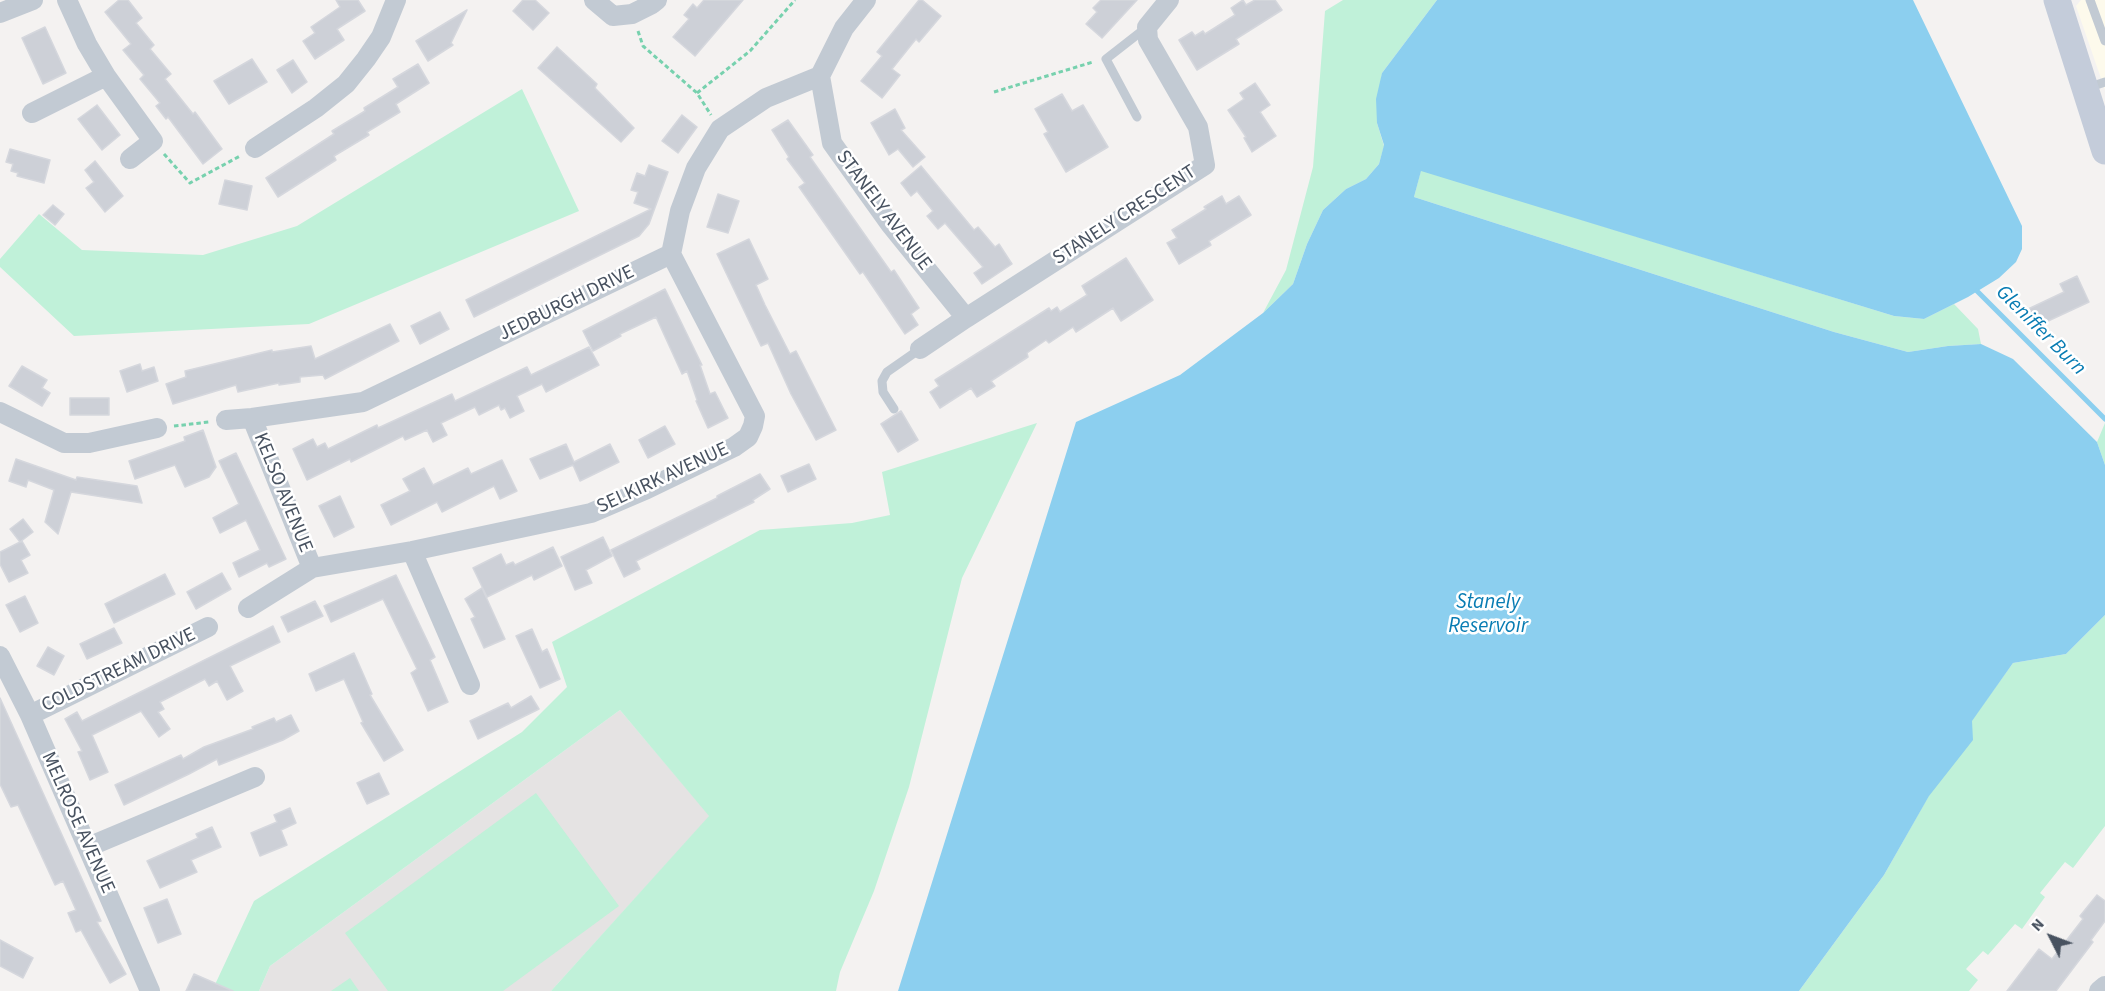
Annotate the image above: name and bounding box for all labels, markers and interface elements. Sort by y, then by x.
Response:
street label: STANELY AVENUE [830,146,936,276]
street label: STANELY CRESCENT [1049,161,1201,271]
street label: JEDBURGH DRIVE [495,261,639,347]
water label: Gleniffer Burn [1990,281,2090,381]
street label: KELSO AVENUE [247,430,317,556]
street label: SELKIRK AVENUE [593,438,733,520]
water label: Stanely Reservoir [1448,590,1528,640]
street label: COLDSTREAM DRIVE [38,623,200,719]
street label: MELROSE AVENUE [35,748,119,898]
north arrow [2021,907,2081,967]
text: N [2026,914,2049,936]

